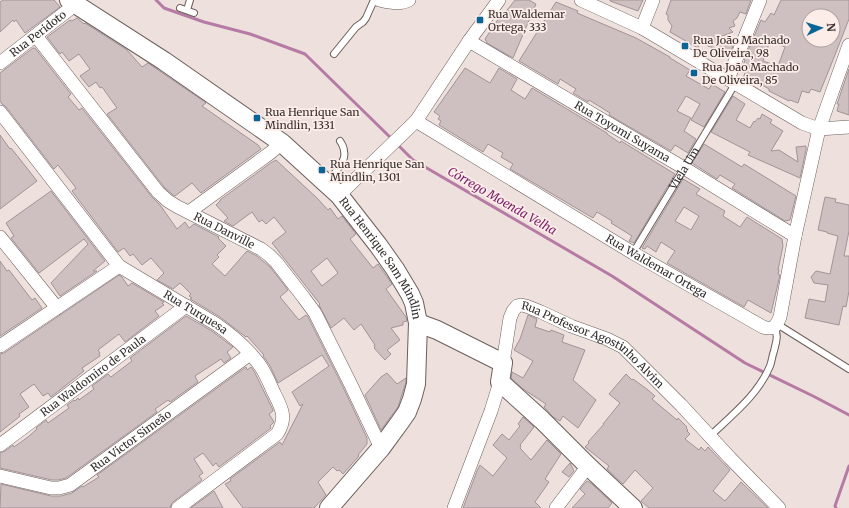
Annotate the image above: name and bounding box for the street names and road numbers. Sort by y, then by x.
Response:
street label: Rua Peridoto [7,7,69,60]
street label: Rua Toyomi Suyama [572,98,673,165]
street label: Viela Um [665,144,702,193]
street label: Rua Henrique Sam Mindlin [336,194,424,321]
street label: Rua Danville [191,209,257,252]
street label: Rua Waldemar Ortega [603,231,710,301]
street label: Rua Turquesa [161,287,231,337]
street label: Rua Professor Agostinho Alvim [520,298,667,391]
street label: Rua Waldomiro de Paula [37,332,148,420]
street label: Rua Victor Simeão [88,406,174,475]

